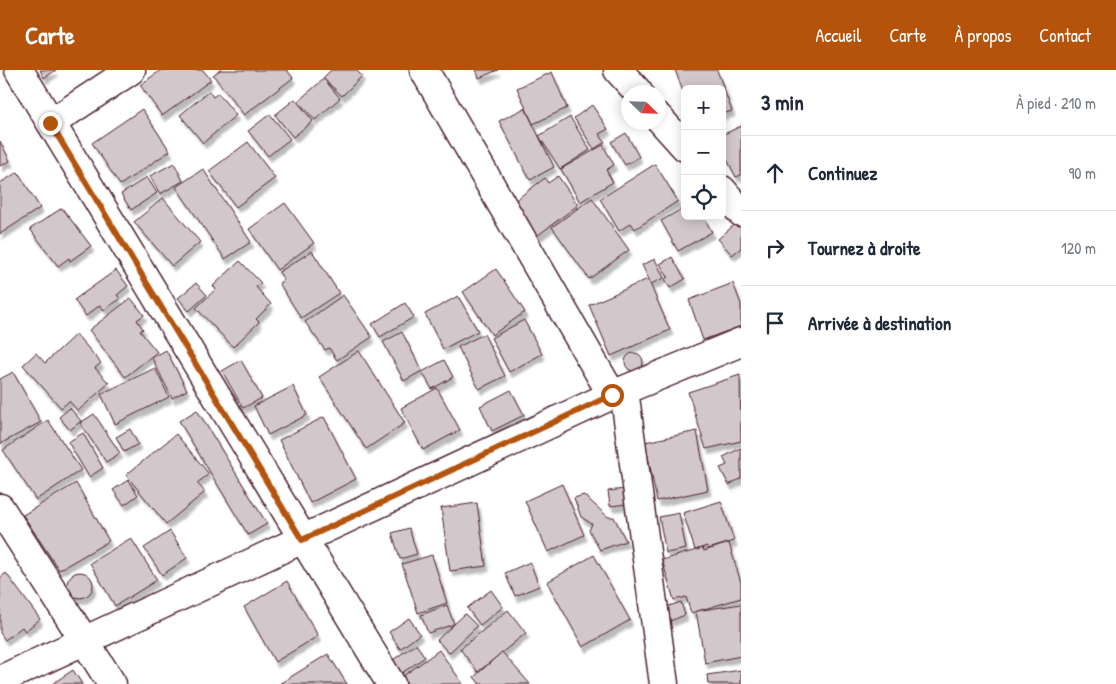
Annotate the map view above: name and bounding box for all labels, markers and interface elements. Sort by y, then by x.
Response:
text: Carte [25,19,75,51]
text: Accueil [815,23,861,48]
text: Carte [889,23,927,48]
text: À propos [955,23,1011,48]
text: Contact [1039,23,1091,48]
north arrow [621,85,666,130]
map controls [681,85,726,220]
button: + [681,85,726,130]
text: 3 min [761,88,804,117]
text: À pied · 210 m [1016,92,1096,114]
route end [39,112,62,135]
button: − [681,130,726,175]
icon: ahead [761,159,789,187]
text: Continuez [808,160,877,186]
text: 90 m [1068,162,1096,184]
button: locate [681,175,726,220]
icon: right [761,234,789,262]
text: Tournez à droite [808,235,921,261]
text: 120 m [1061,237,1096,259]
icon: arrive [761,309,789,337]
text: Arrivée à destination [808,310,951,336]
route start [601,384,624,407]

